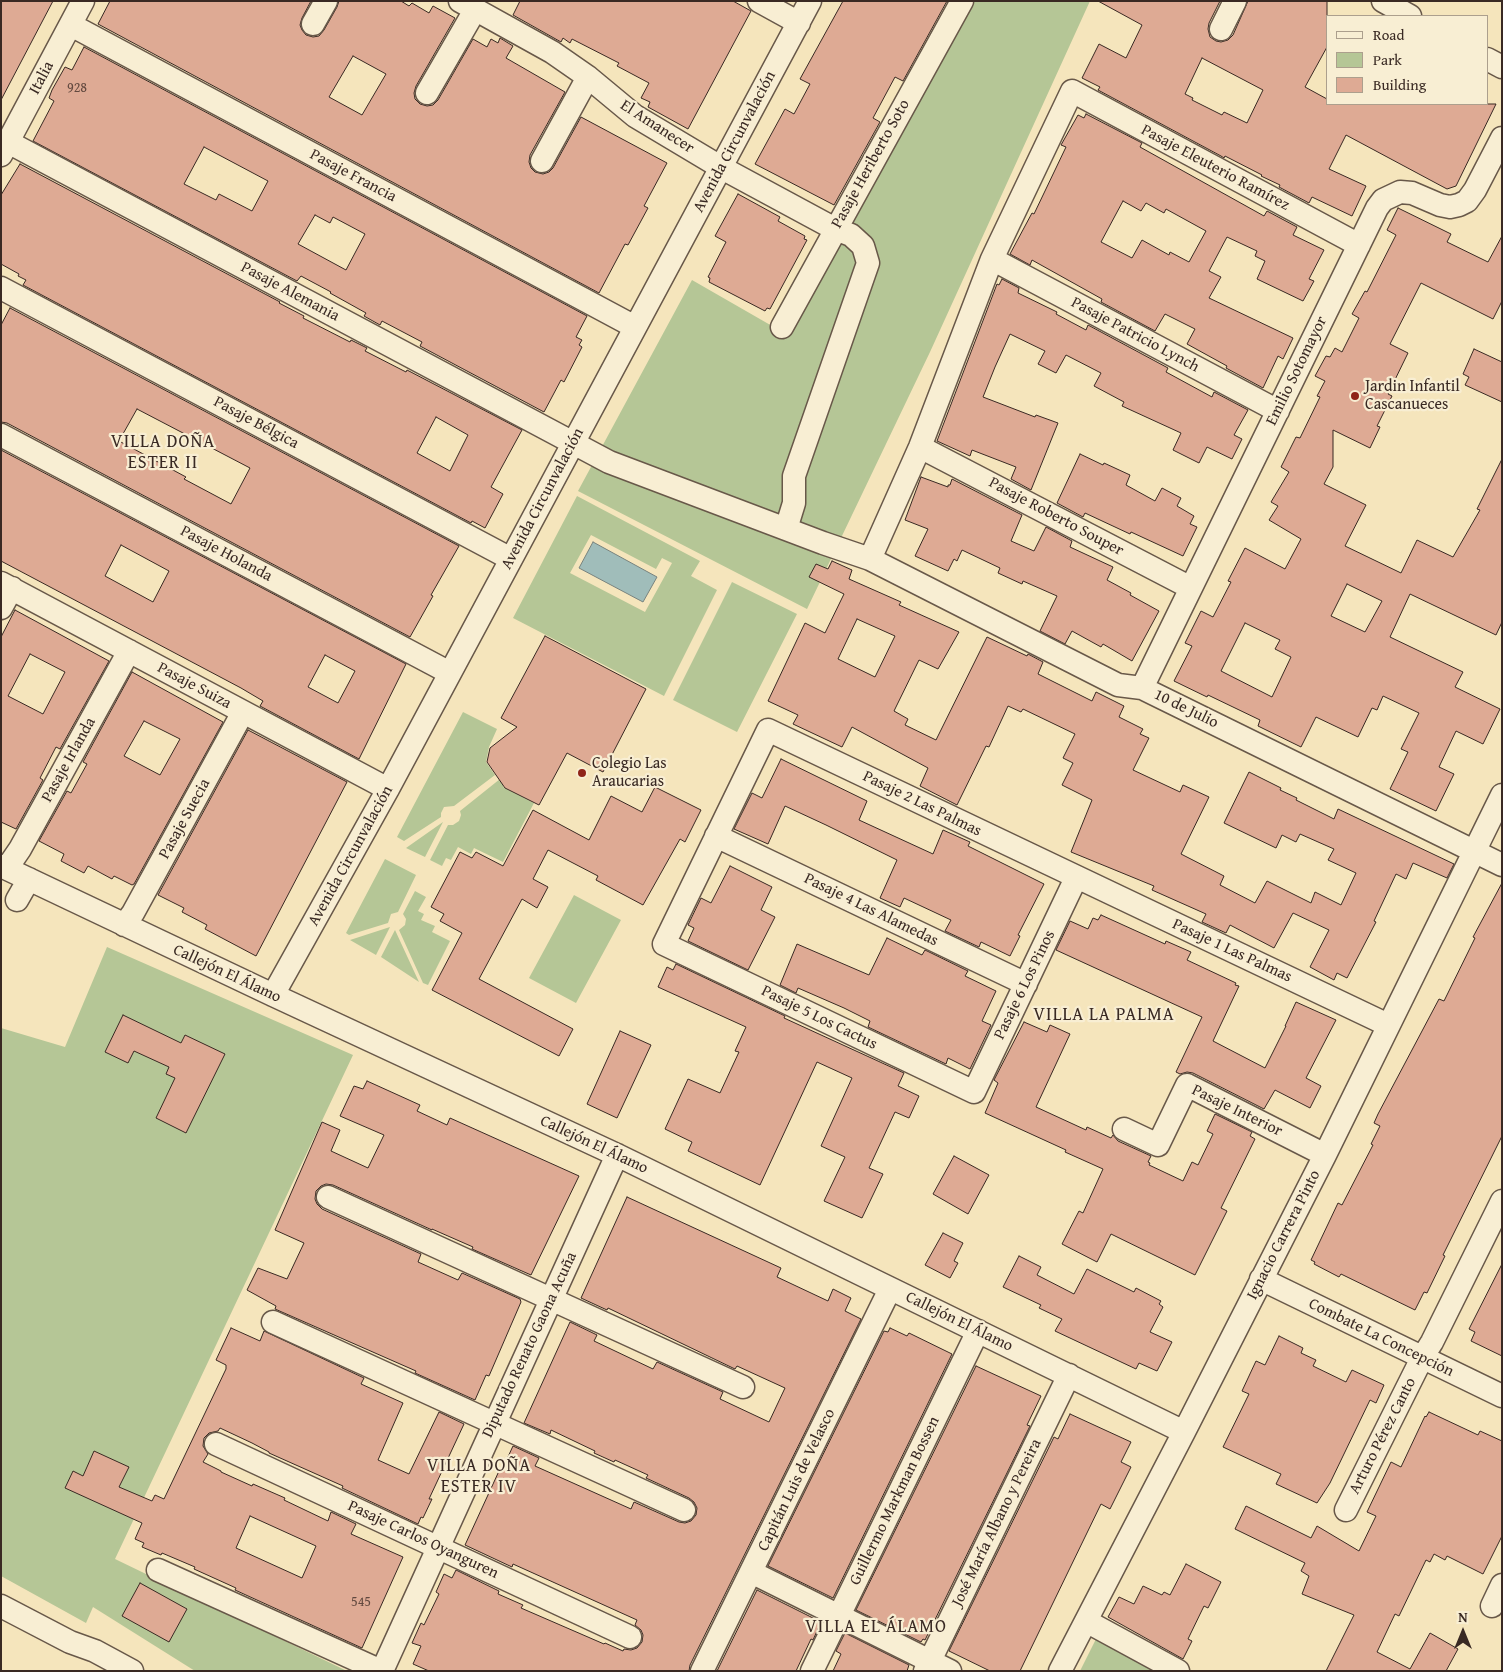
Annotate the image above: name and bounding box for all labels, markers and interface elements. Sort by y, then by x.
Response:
legend [1326,15,1488,105]
text: Road [1373,24,1404,45]
text: Park [1373,49,1402,70]
street label: Italia [25,58,59,98]
street label: Avenida Circunvalación [690,68,780,216]
text: Building [1373,74,1426,95]
house number: 928 [67,80,87,96]
street label: El Amanecer [616,96,698,158]
street label: Pasaje Heriberto Soto [828,96,914,232]
street label: Pasaje Eleuterio Ramírez [1138,121,1292,215]
street label: Pasaje Francia [306,145,400,207]
street label: Pasaje Alemania [237,258,343,326]
street label: Pasaje Patricio Lynch [1068,293,1202,377]
street label: Emilio Sotomayor [1262,313,1332,429]
place label: Jardin Infantil Cascanueces [1365,377,1460,415]
marker: Jardin Infantil Cascanueces [1349,390,1361,402]
street label: Pasaje Bélgica [210,393,302,453]
street label: Avenida Circunvalación [498,425,588,573]
district label: VILLA DOÑA ESTER II [110,431,216,474]
street label: Pasaje Roberto Souper [985,473,1127,561]
street label: Pasaje Holanda [177,522,275,586]
street label: Pasaje Suiza [154,659,234,713]
street label: 10 de Julio [1151,685,1221,733]
street label: Pasaje Irlanda [38,714,100,806]
place label: Colegio Las Araucarias [592,754,667,792]
marker: Colegio Las Araucarias [576,767,588,779]
street label: Pasaje 2 Las Palmas [860,767,984,841]
street label: Pasaje Suecia [155,776,215,862]
street label: Avenida Circunvalación [304,783,398,929]
street label: Pasaje 4 Las Alamedas [801,869,941,951]
street label: Pasaje 1 Las Palmas [1169,915,1295,987]
street label: Pasaje 6 Los Pinos [990,927,1060,1043]
street label: Callejón El Álamo [170,941,284,1007]
street label: Pasaje 5 Los Cactus [758,982,880,1054]
district label: VILLA LA PALMA [1032,1004,1176,1026]
street label: Pasaje Interior [1189,1081,1285,1141]
street label: Callejón El Álamo [537,1112,651,1178]
street label: Ignacio Carrera Pinto [1243,1167,1325,1303]
street label: Diputado Renato Gaona Acuña [478,1249,582,1441]
street label: Callejón El Álamo [902,1288,1016,1356]
street label: Combate La Concepción [1305,1294,1457,1382]
street label: Arturo Pérez Canto [1345,1375,1421,1497]
street label: Capitán Luis de Velasco [754,1406,840,1554]
street label: Guillermo Markman Bossen [846,1413,944,1589]
street label: José María Albano y Pereira [948,1436,1046,1610]
district label: VILLA DOÑA ESTER IV [426,1455,532,1498]
street label: Pasaje Carlos Oyanguren [345,1497,501,1583]
house number: 545 [351,1594,371,1610]
north arrow [1438,1607,1488,1657]
text: N [1458,1607,1468,1627]
district label: VILLA EL ÁLAMO [803,1616,949,1638]

